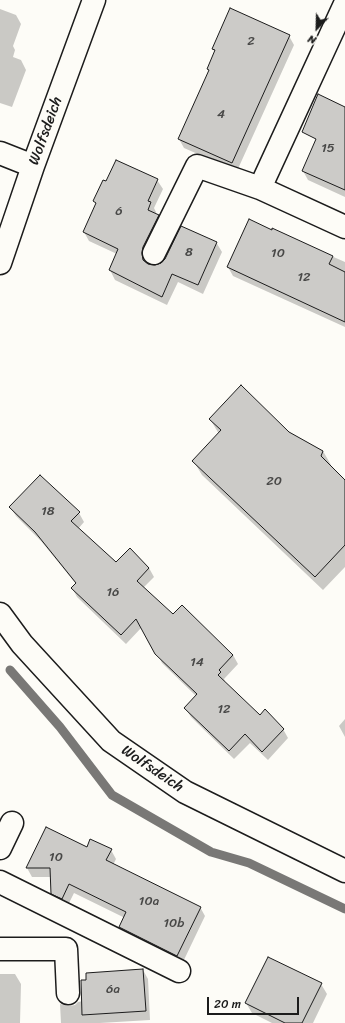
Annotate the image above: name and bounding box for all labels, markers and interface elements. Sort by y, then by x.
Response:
north arrow [297,8,337,48]
text: N [305,29,319,50]
house number: 2 [247,34,255,50]
street label: Wolfsdeich [25,94,67,168]
house number: 4 [217,107,225,123]
house number: 15 [321,141,335,157]
house number: 6 [115,204,123,220]
house number: 8 [185,245,193,261]
house number: 10 [271,246,285,262]
house number: 12 [297,270,311,286]
house number: 20 [266,474,282,490]
house number: 18 [41,504,55,520]
house number: 16 [107,585,119,601]
house number: 14 [190,655,204,671]
house number: 12 [217,702,231,718]
street label: Wolfsdeich [117,742,187,796]
house number: 10 [49,850,63,866]
house number: 10a [139,894,159,910]
house number: 10b [164,916,184,932]
house number: 6a [106,982,120,998]
scale bar [209,989,301,1015]
text: 20 m [214,993,241,1015]

